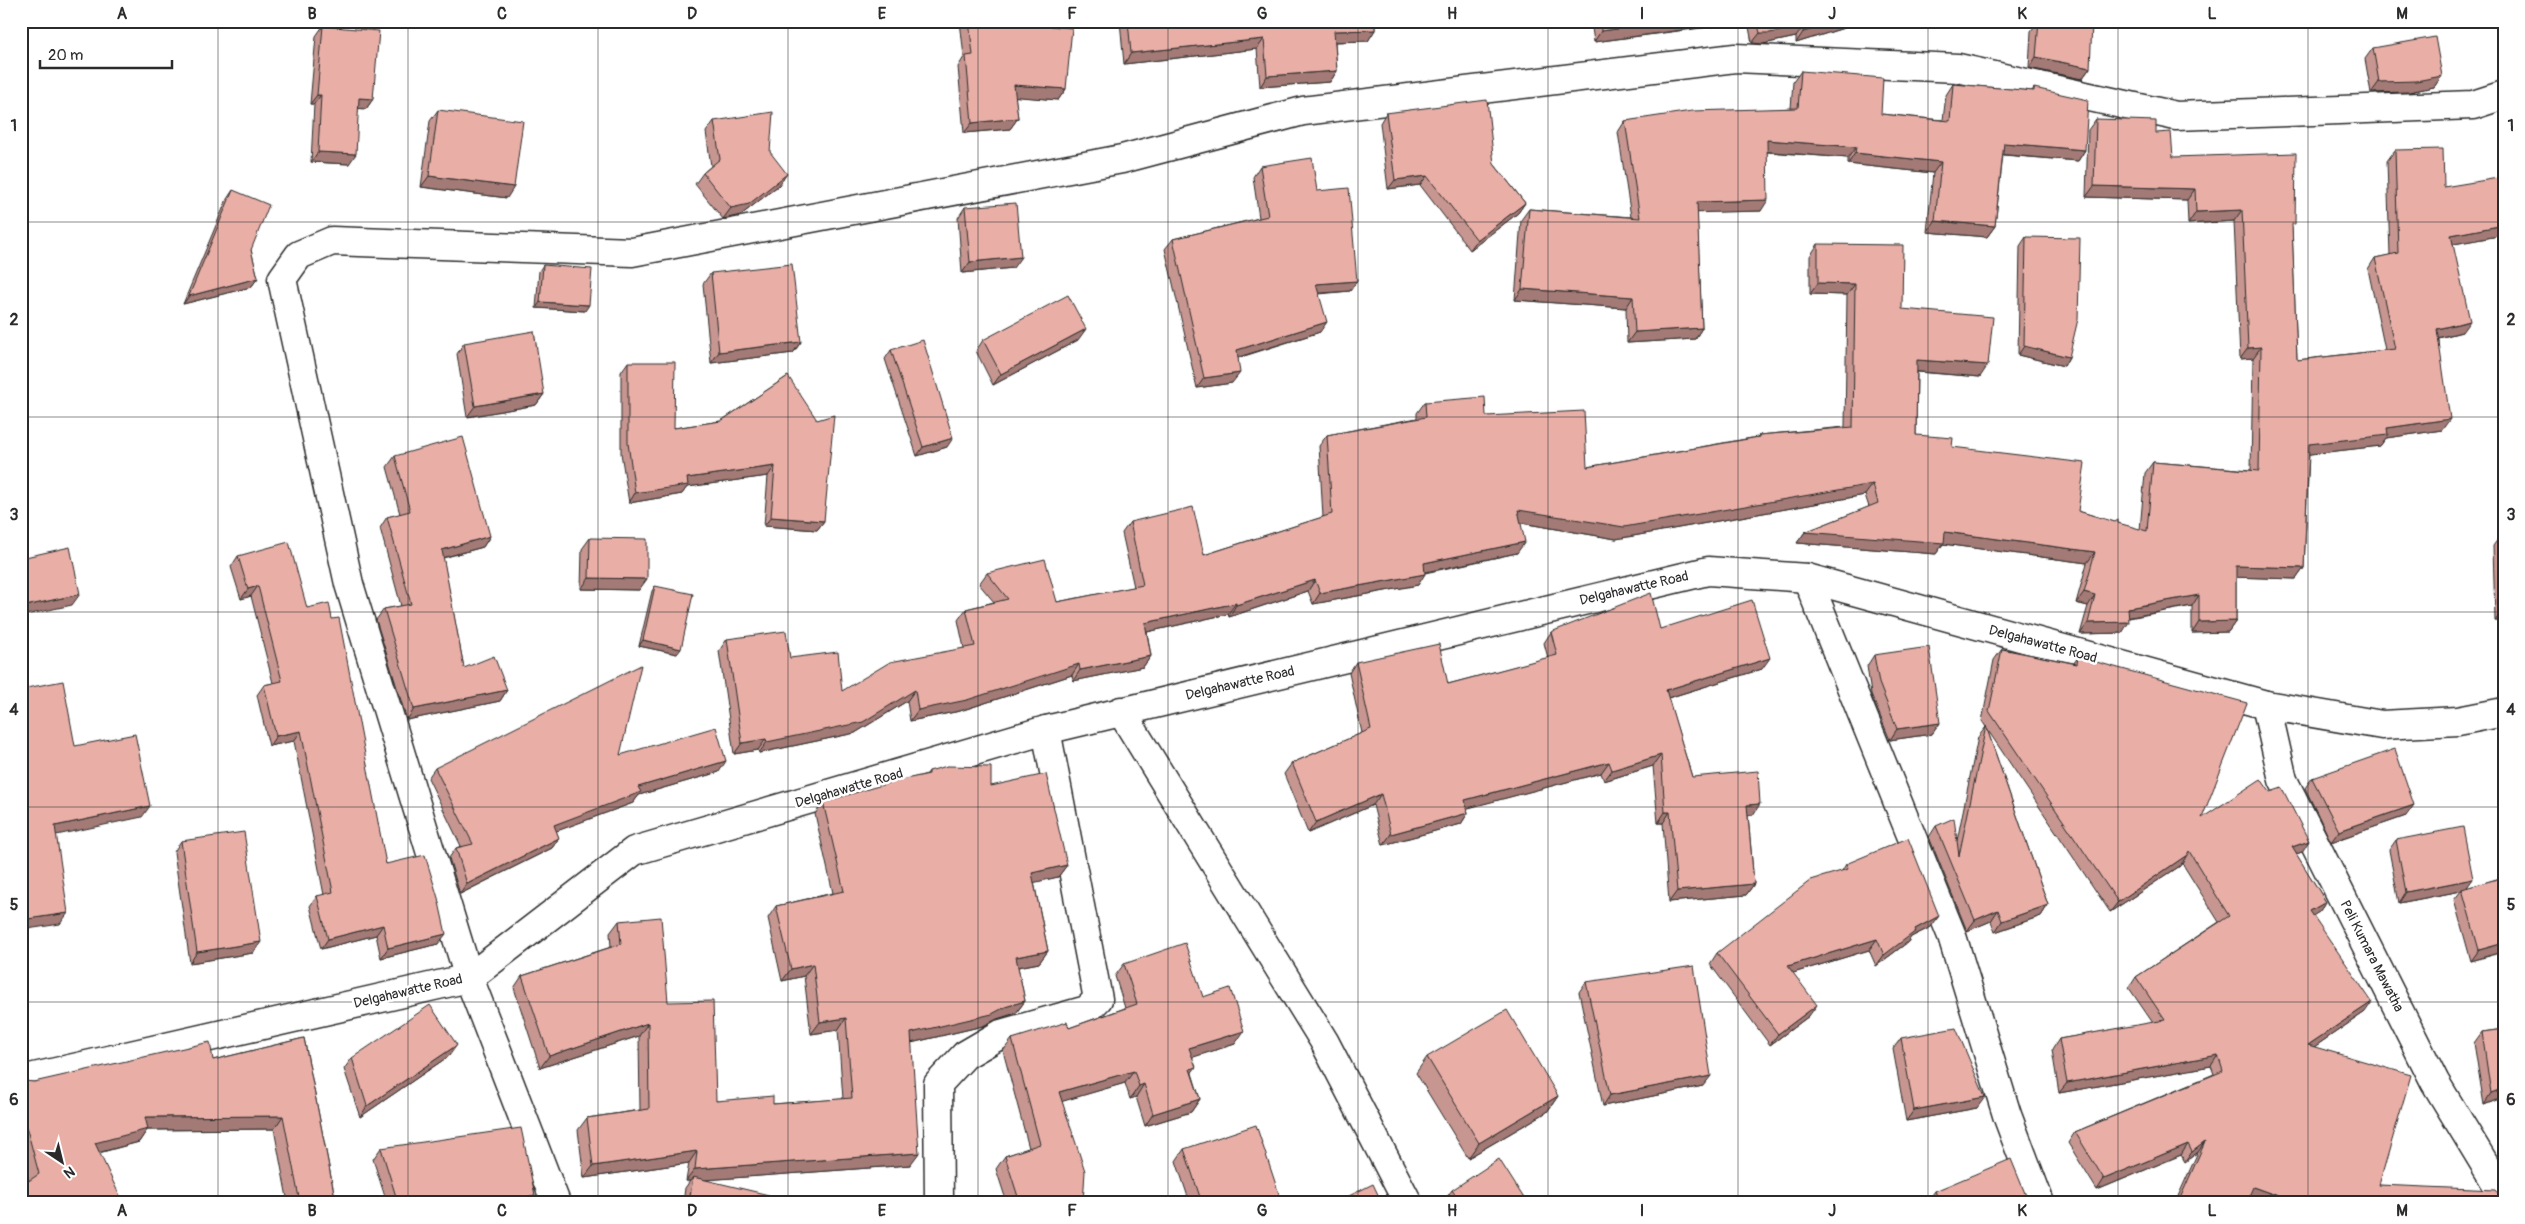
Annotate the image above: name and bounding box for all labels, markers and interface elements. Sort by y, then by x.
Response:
text: A [117,4,128,24]
text: B [307,4,317,24]
text: C [497,4,507,24]
text: D [687,4,697,24]
text: E [878,4,887,24]
text: F [1067,4,1077,24]
text: G [1257,4,1268,24]
text: H [1447,4,1457,24]
text: I [1640,4,1644,24]
text: J [1828,4,1836,24]
text: K [2017,4,2027,24]
text: L [2207,4,2217,24]
text: M [2396,4,2408,24]
scale bar [40,38,172,70]
text: 20 m [48,46,83,65]
text: 1 [11,116,17,136]
text: 1 [2508,116,2514,136]
text: 2 [10,310,19,330]
text: 2 [2507,310,2516,330]
text: 3 [10,505,19,525]
text: 3 [2507,505,2516,525]
street label: Delgahawatte Road [1578,567,1690,609]
street label: Delgahawatte Road [1987,621,2099,667]
street label: Delgahawatte Road [1184,662,1296,704]
text: 4 [9,700,19,720]
text: 4 [2506,700,2516,720]
street label: Delgahawatte Road [793,764,905,812]
text: 5 [10,895,19,915]
text: 5 [2507,895,2516,915]
street label: Peli Kumara Mawatha [2337,897,2407,1015]
street label: Delgahawatte Road [352,970,464,1012]
text: 6 [9,1090,19,1110]
text: 6 [2506,1090,2516,1110]
north arrow [38,1136,88,1186]
text: N [60,1163,78,1182]
text: A [117,1201,128,1221]
text: B [307,1201,317,1221]
text: C [497,1201,507,1221]
text: D [687,1201,697,1221]
text: E [878,1201,887,1221]
text: F [1067,1201,1077,1221]
text: G [1257,1201,1268,1221]
text: H [1447,1201,1457,1221]
text: I [1640,1201,1644,1221]
text: J [1828,1201,1836,1221]
text: K [2017,1201,2027,1221]
text: L [2207,1201,2217,1221]
text: M [2396,1201,2408,1221]

